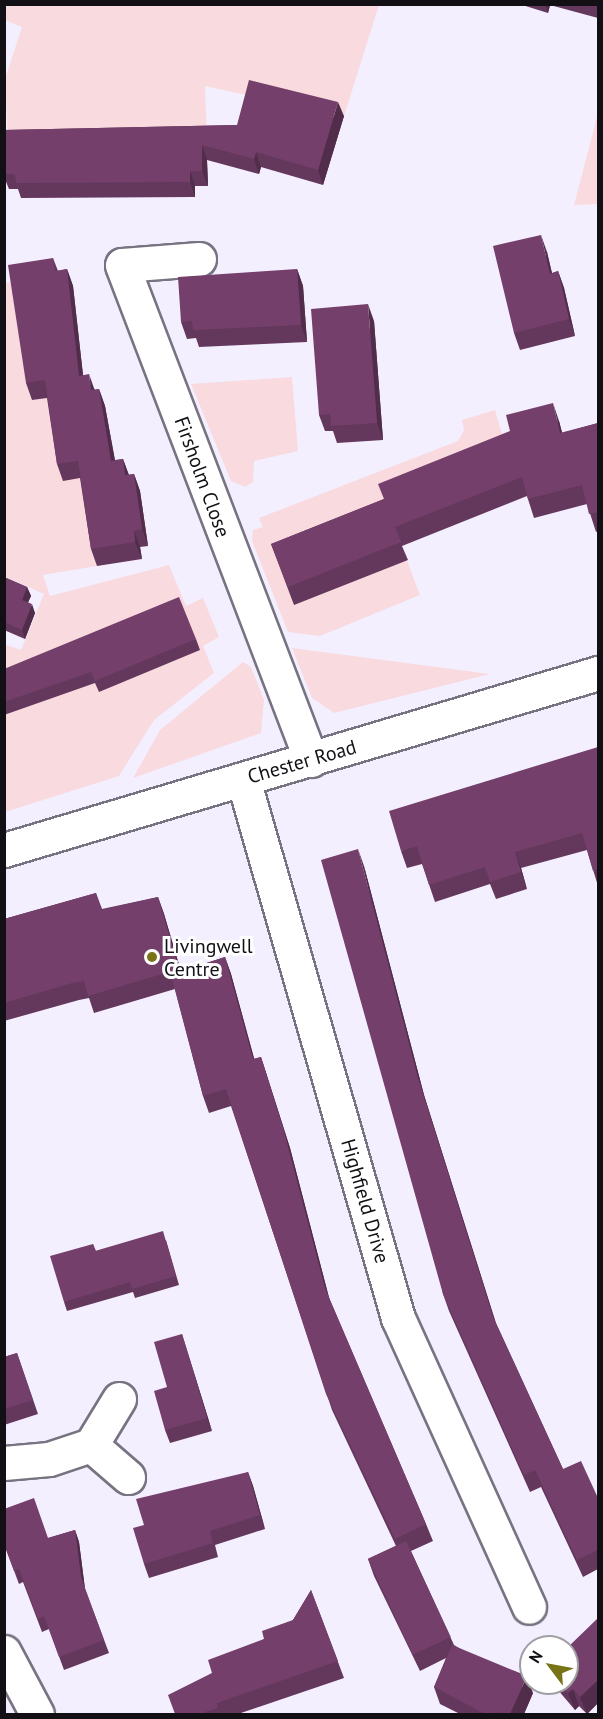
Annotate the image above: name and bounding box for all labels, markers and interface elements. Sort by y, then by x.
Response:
street label: Firsholm Close [169,413,235,541]
street label: Chester Road [245,735,359,789]
place label: Livingwell Centre [164,934,253,981]
marker: Livingwell Centre [145,950,159,964]
street label: Highfield Drive [336,1136,394,1266]
north arrow [519,1635,579,1695]
text: N [524,1647,547,1666]

